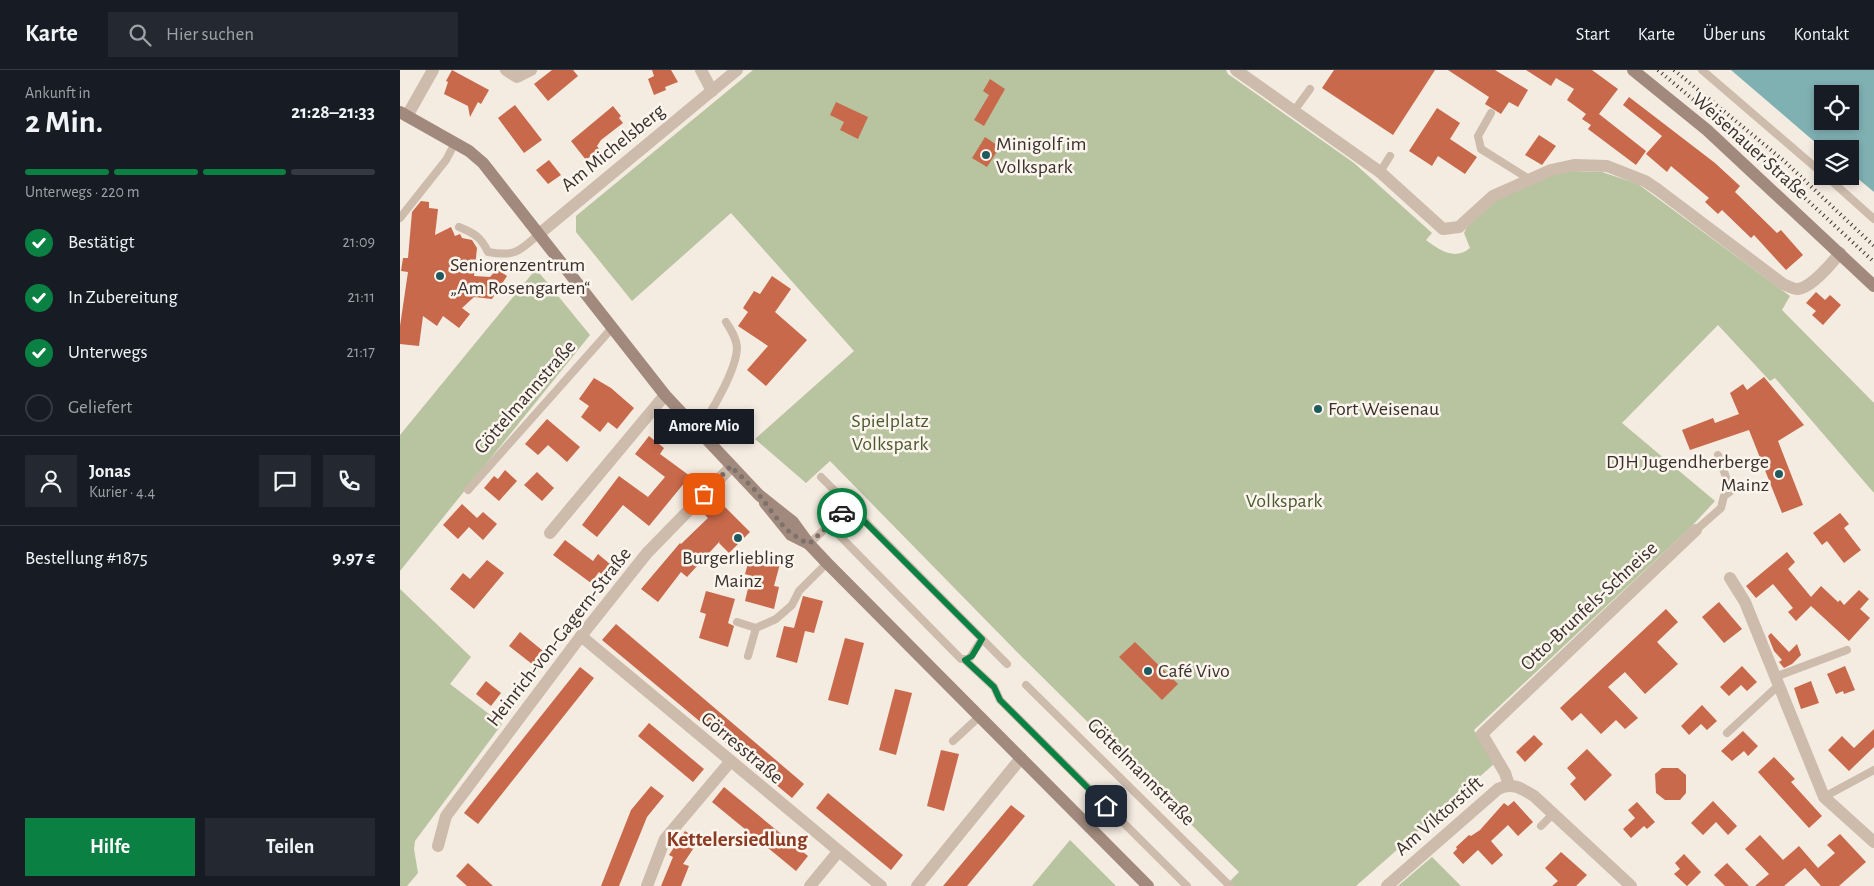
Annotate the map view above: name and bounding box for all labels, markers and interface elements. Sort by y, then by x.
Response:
search box [108,12,458,57]
icon: search [126,21,154,49]
text: Karte [25,22,78,46]
text: Hier suchen [166,25,254,44]
text: Start [1576,26,1610,44]
text: Karte [1638,26,1675,44]
text: Über uns [1703,26,1766,44]
text: Kontakt [1794,26,1849,44]
text: Ankunft in [25,85,91,101]
map controls [1814,85,1859,185]
button: locate [1814,85,1859,130]
street label: Weisenauer Straße [1688,89,1812,203]
street label: Am Michelsberg [557,100,669,196]
text: 21:28–21:33 [291,103,375,122]
text: 2 Min. [25,106,103,138]
place label: Minigolf im Volkspark [996,134,1086,177]
button: layers [1814,140,1859,185]
marker: Minigolf im Volkspark [980,149,992,161]
text: Unterwegs · 220 m [25,184,139,200]
icon: check [25,229,53,257]
text: Bestätigt [68,233,135,252]
text: 21:09 [343,234,375,250]
place label: Seniorenzentrum „Am Rosengarten“ [450,255,590,298]
marker: Seniorenzentrum „Am Rosengarten“ [434,270,446,282]
icon: check [25,284,53,312]
text: In Zubereitung [68,288,178,307]
text: 21:11 [348,289,375,305]
street label: Göttelmannstraße [471,336,579,458]
icon: check [25,339,53,367]
text: Unterwegs [68,343,148,362]
text: 21:17 [346,344,375,360]
text: Geliefert [68,398,132,417]
place label: Fort Weisenau [1328,399,1439,419]
marker: Fort Weisenau [1312,403,1324,415]
callout: Amore Mio [654,409,754,444]
park label: Spielplatz Volkspark [851,411,929,454]
text: Amore Mio [669,418,739,434]
place label: DJH Jugendherberge Mainz [1606,452,1769,495]
button: person [25,455,77,507]
button: chat [259,455,311,507]
button: phone [323,455,375,507]
text: Jonas [89,462,131,481]
marker: DJH Jugendherberge Mainz [1773,468,1785,480]
pin [683,473,725,515]
icon: bag [690,480,718,508]
text: Kurier · 4.4 [89,484,155,500]
courier [817,488,867,538]
park label: Volkspark [1246,491,1322,511]
icon: car [828,499,856,527]
marker: Burgerliebling Mainz [732,532,744,544]
street label: Otto-Brunfels-Schneise [1517,538,1661,674]
street label: Heinrich-von-Gagern-Straße [483,544,635,730]
place label: Burgerliebling Mainz [682,548,794,591]
text: Bestellung #1875 [25,549,148,568]
text: 9.97 € [332,549,375,568]
place label: Café Vivo [1158,661,1230,681]
marker: Café Vivo [1142,665,1154,677]
street label: Görresstraße [697,708,787,788]
street label: Göttelmannstraße [1083,714,1199,830]
street label: Am Viktorstift [1391,772,1487,859]
pin [1085,785,1127,827]
icon: home [1092,792,1120,820]
button: Hilfe [25,818,195,876]
button: Teilen [205,818,375,876]
district label: Kettelersiedlung [667,829,808,850]

